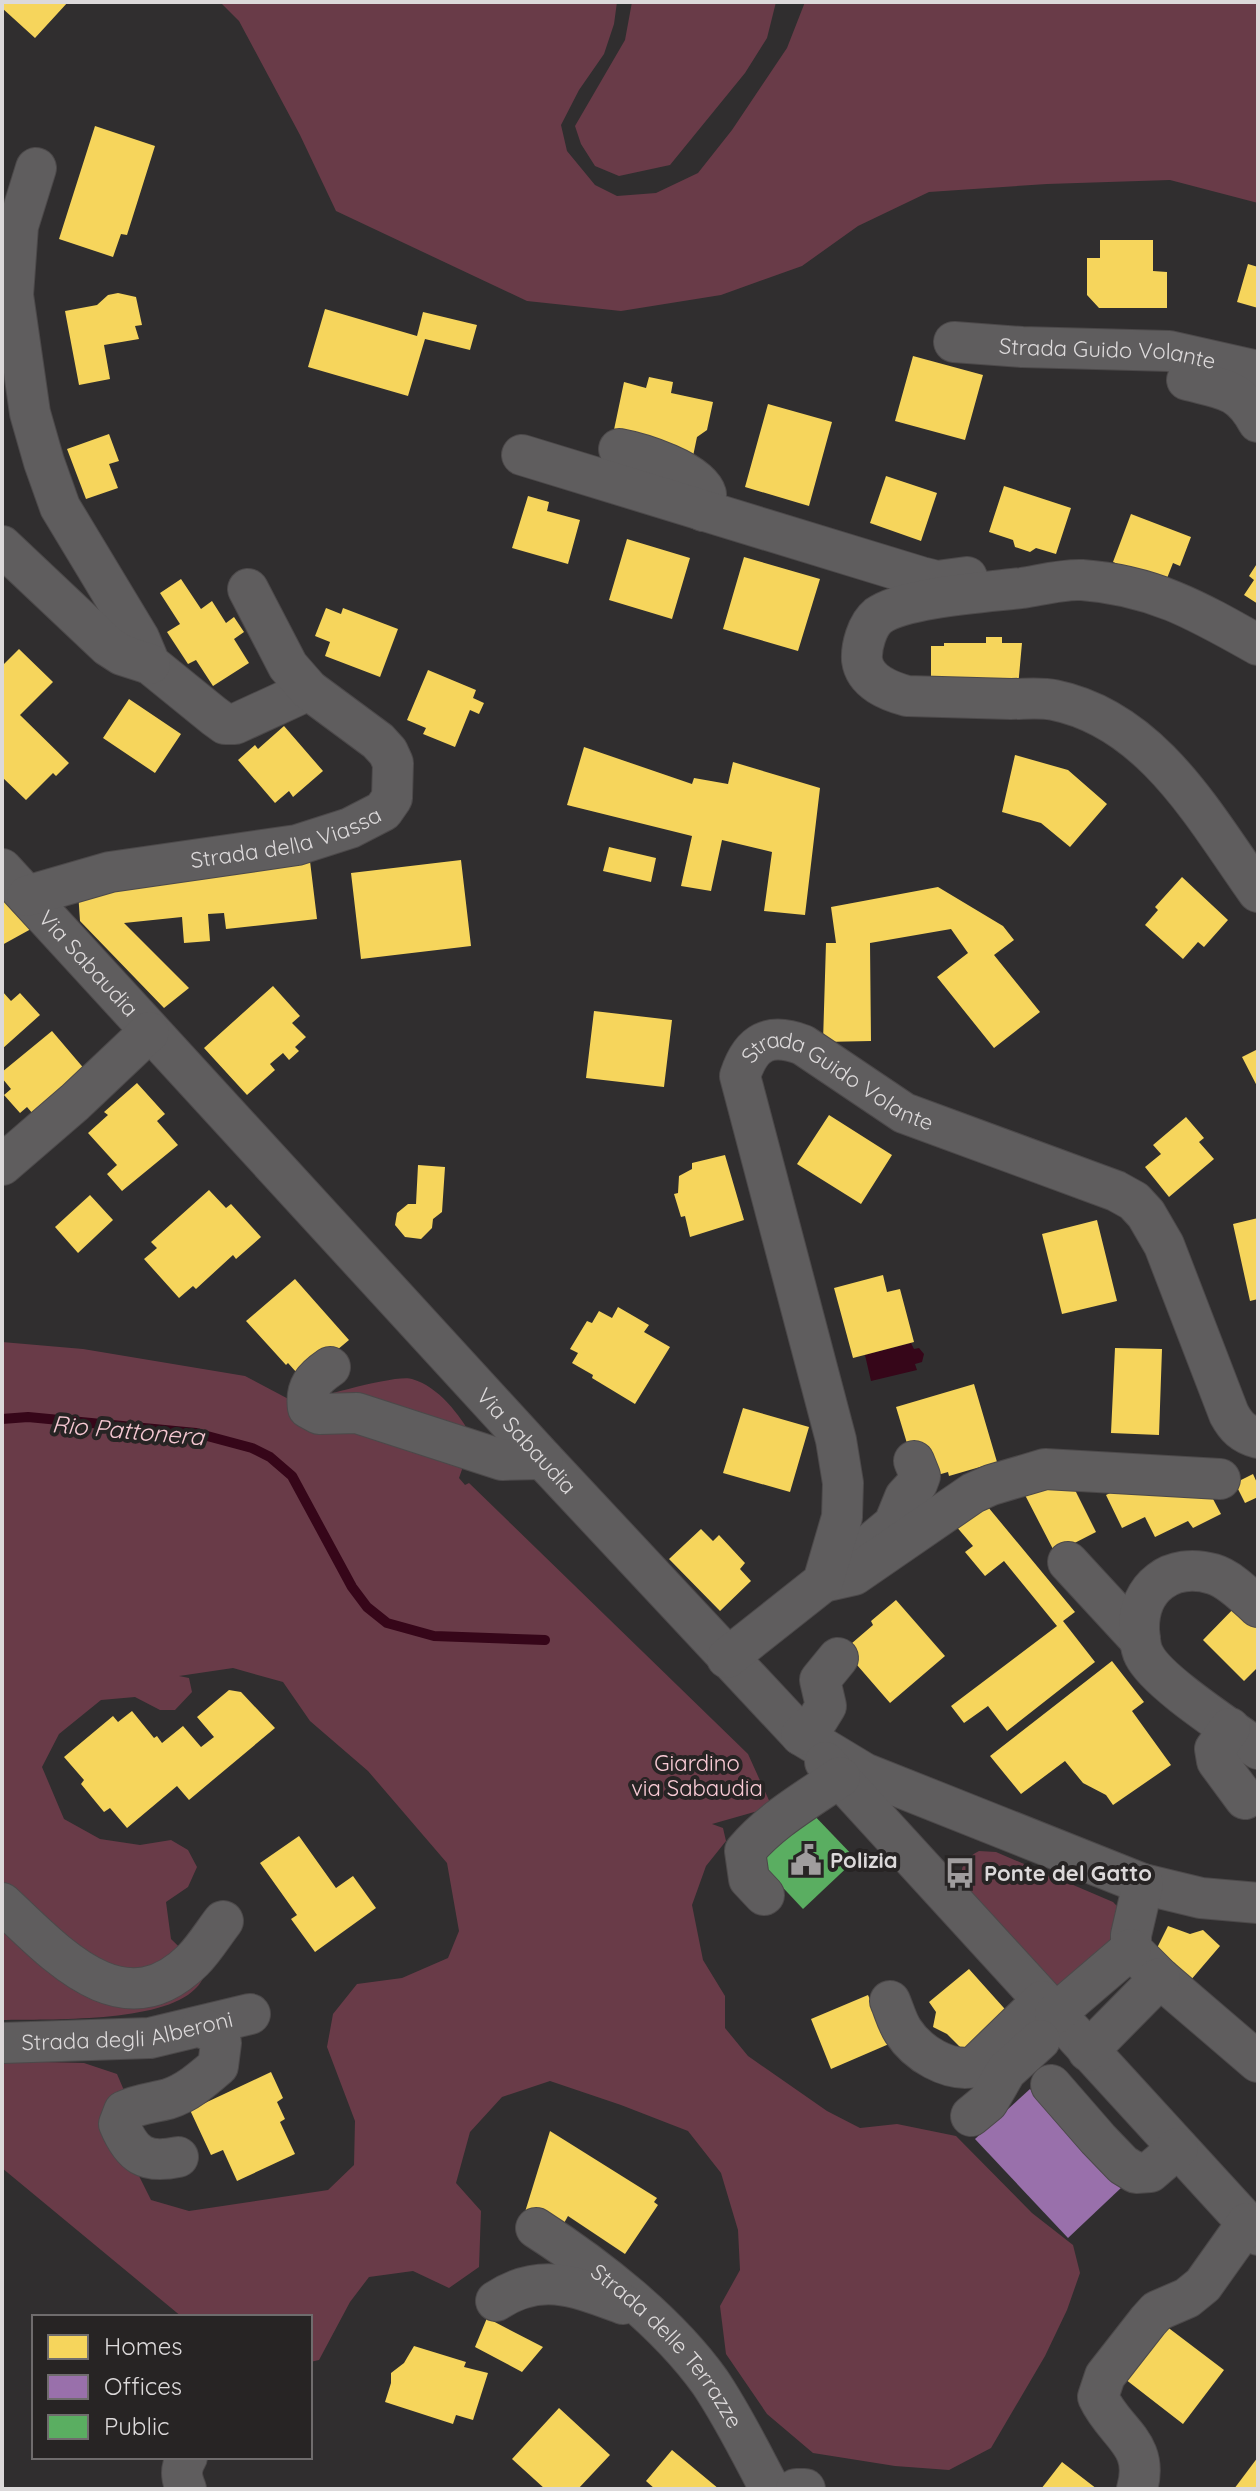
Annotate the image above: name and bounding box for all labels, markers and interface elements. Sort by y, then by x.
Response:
street label: Strada Guido Volante [998,331,1219,375]
street label: Strada della Viassa [189,800,386,874]
street label: Via Sabaudia [33,904,144,1022]
street label: Strada Guido Volante [735,1025,937,1137]
street label: Via Sabaudia [471,1382,583,1500]
water label: Rio Pattonera [51,1408,207,1452]
park label: Giardino via Sabaudia [631,1749,763,1802]
public building icon: Polizia [789,1843,823,1877]
place label: Polizia [830,1846,898,1874]
bus stop icon: Ponte del Gatto [943,1856,977,1890]
place label: Ponte del Gatto [984,1859,1152,1887]
street label: Strada degli Alberoni [21,2005,235,2056]
street label: Strada delle Terrazze [585,2257,749,2433]
legend [32,2315,312,2459]
text: Homes [104,2331,182,2361]
text: Offices [104,2371,182,2401]
text: Public [104,2411,169,2441]

